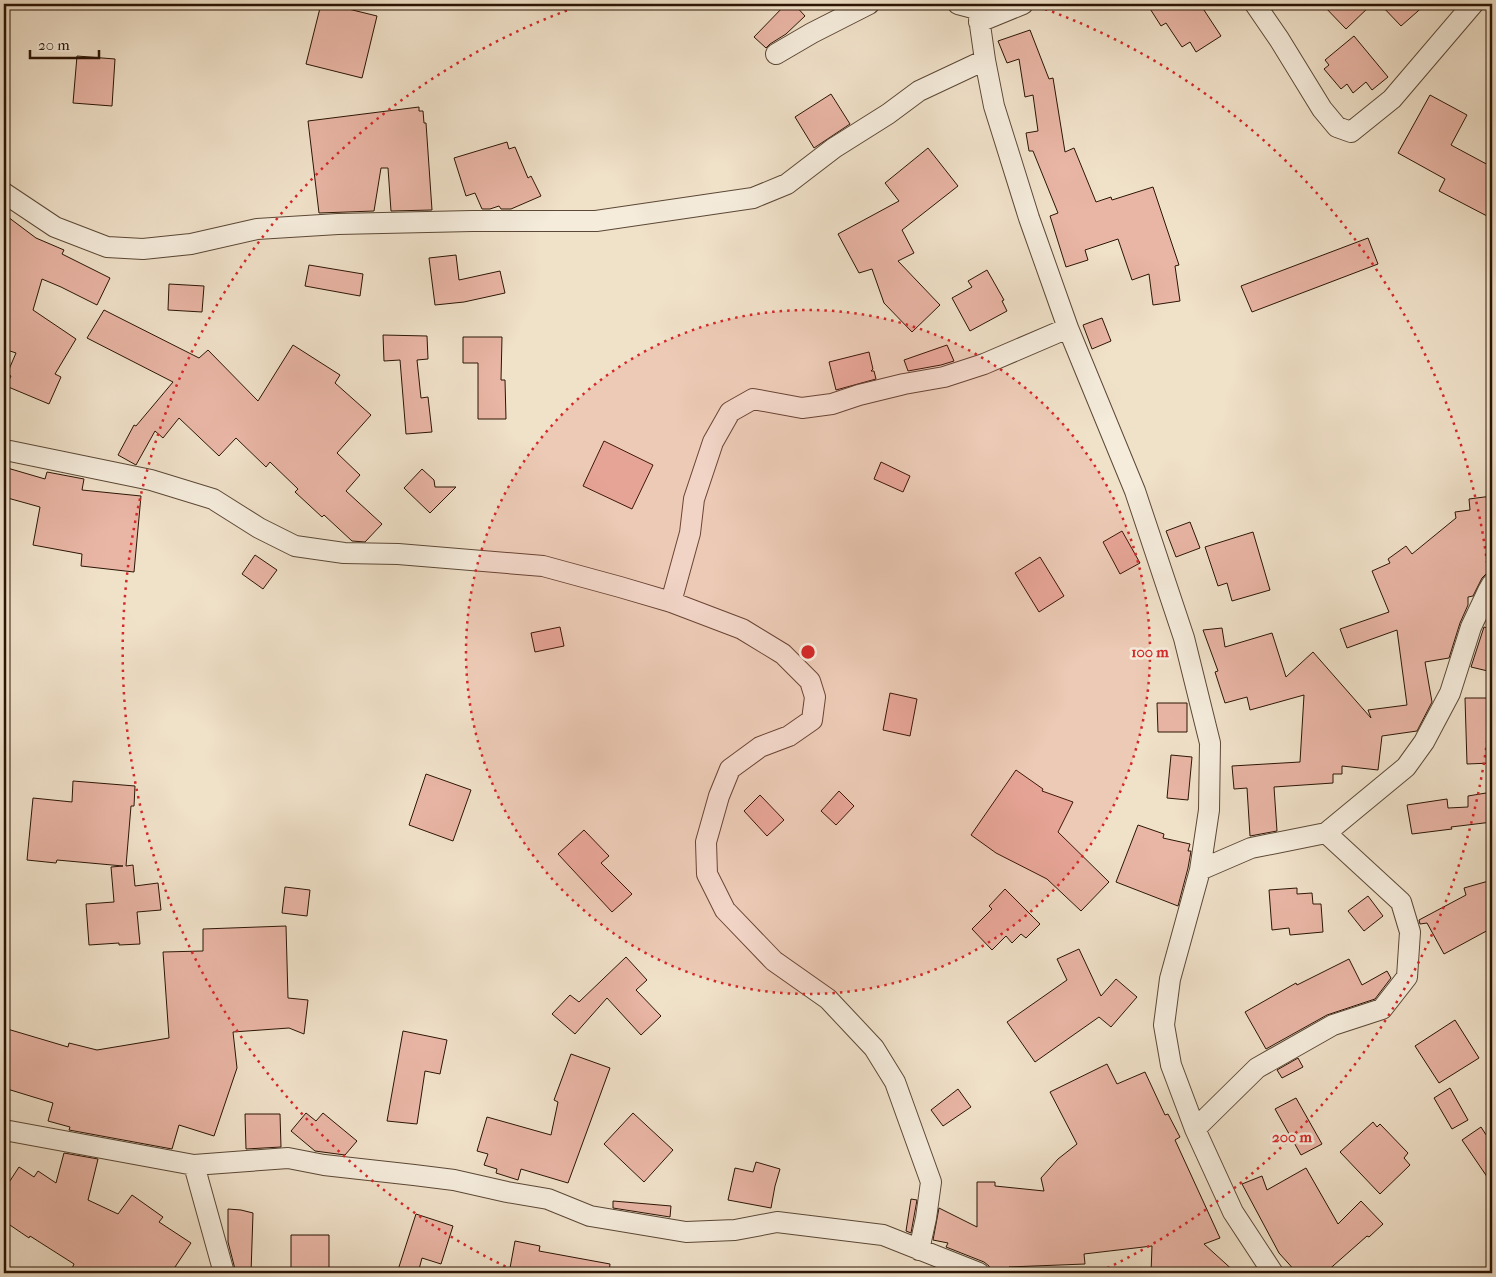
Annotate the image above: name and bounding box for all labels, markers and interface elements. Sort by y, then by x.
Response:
scale bar [30,28,99,60]
text: 20 m [38,36,70,54]
centre of rings [799,643,817,661]
text: 100 m [1131,643,1169,661]
text: 200 m [1272,1128,1312,1146]

